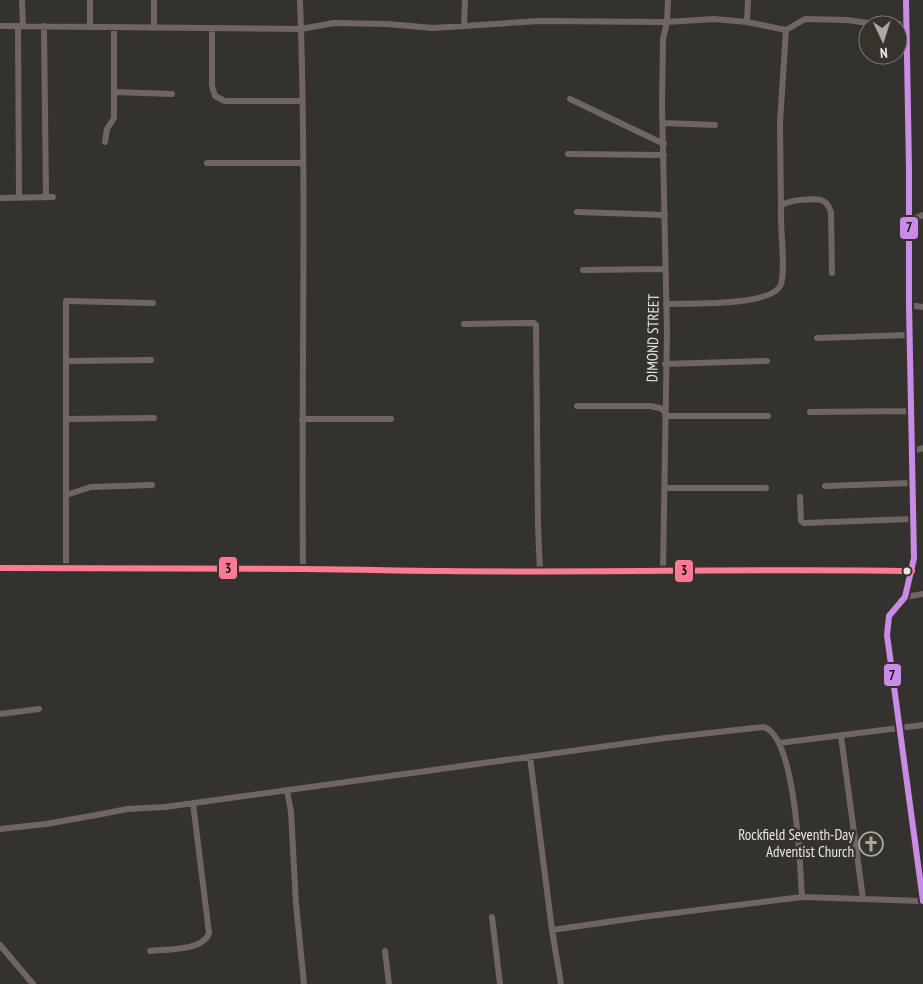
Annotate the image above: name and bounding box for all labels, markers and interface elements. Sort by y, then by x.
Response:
north arrow [858,15,908,65]
text: N [880,44,888,62]
line badge: 7 [899,216,919,240]
text: 7 [906,218,913,236]
street label: DIMOND STREET [642,293,663,382]
line badge: 3 [218,556,238,580]
text: 3 [225,559,231,577]
line badge: 3 [674,559,694,583]
text: 3 [681,561,687,579]
unlabelled marker [902,566,912,576]
line badge: 7 [883,663,902,687]
text: 7 [889,666,896,684]
place label: Rockfield Seventh-Day Adventist Church [738,825,854,861]
church icon: Rockfield Seventh-Day Adventist Church [858,831,884,857]

